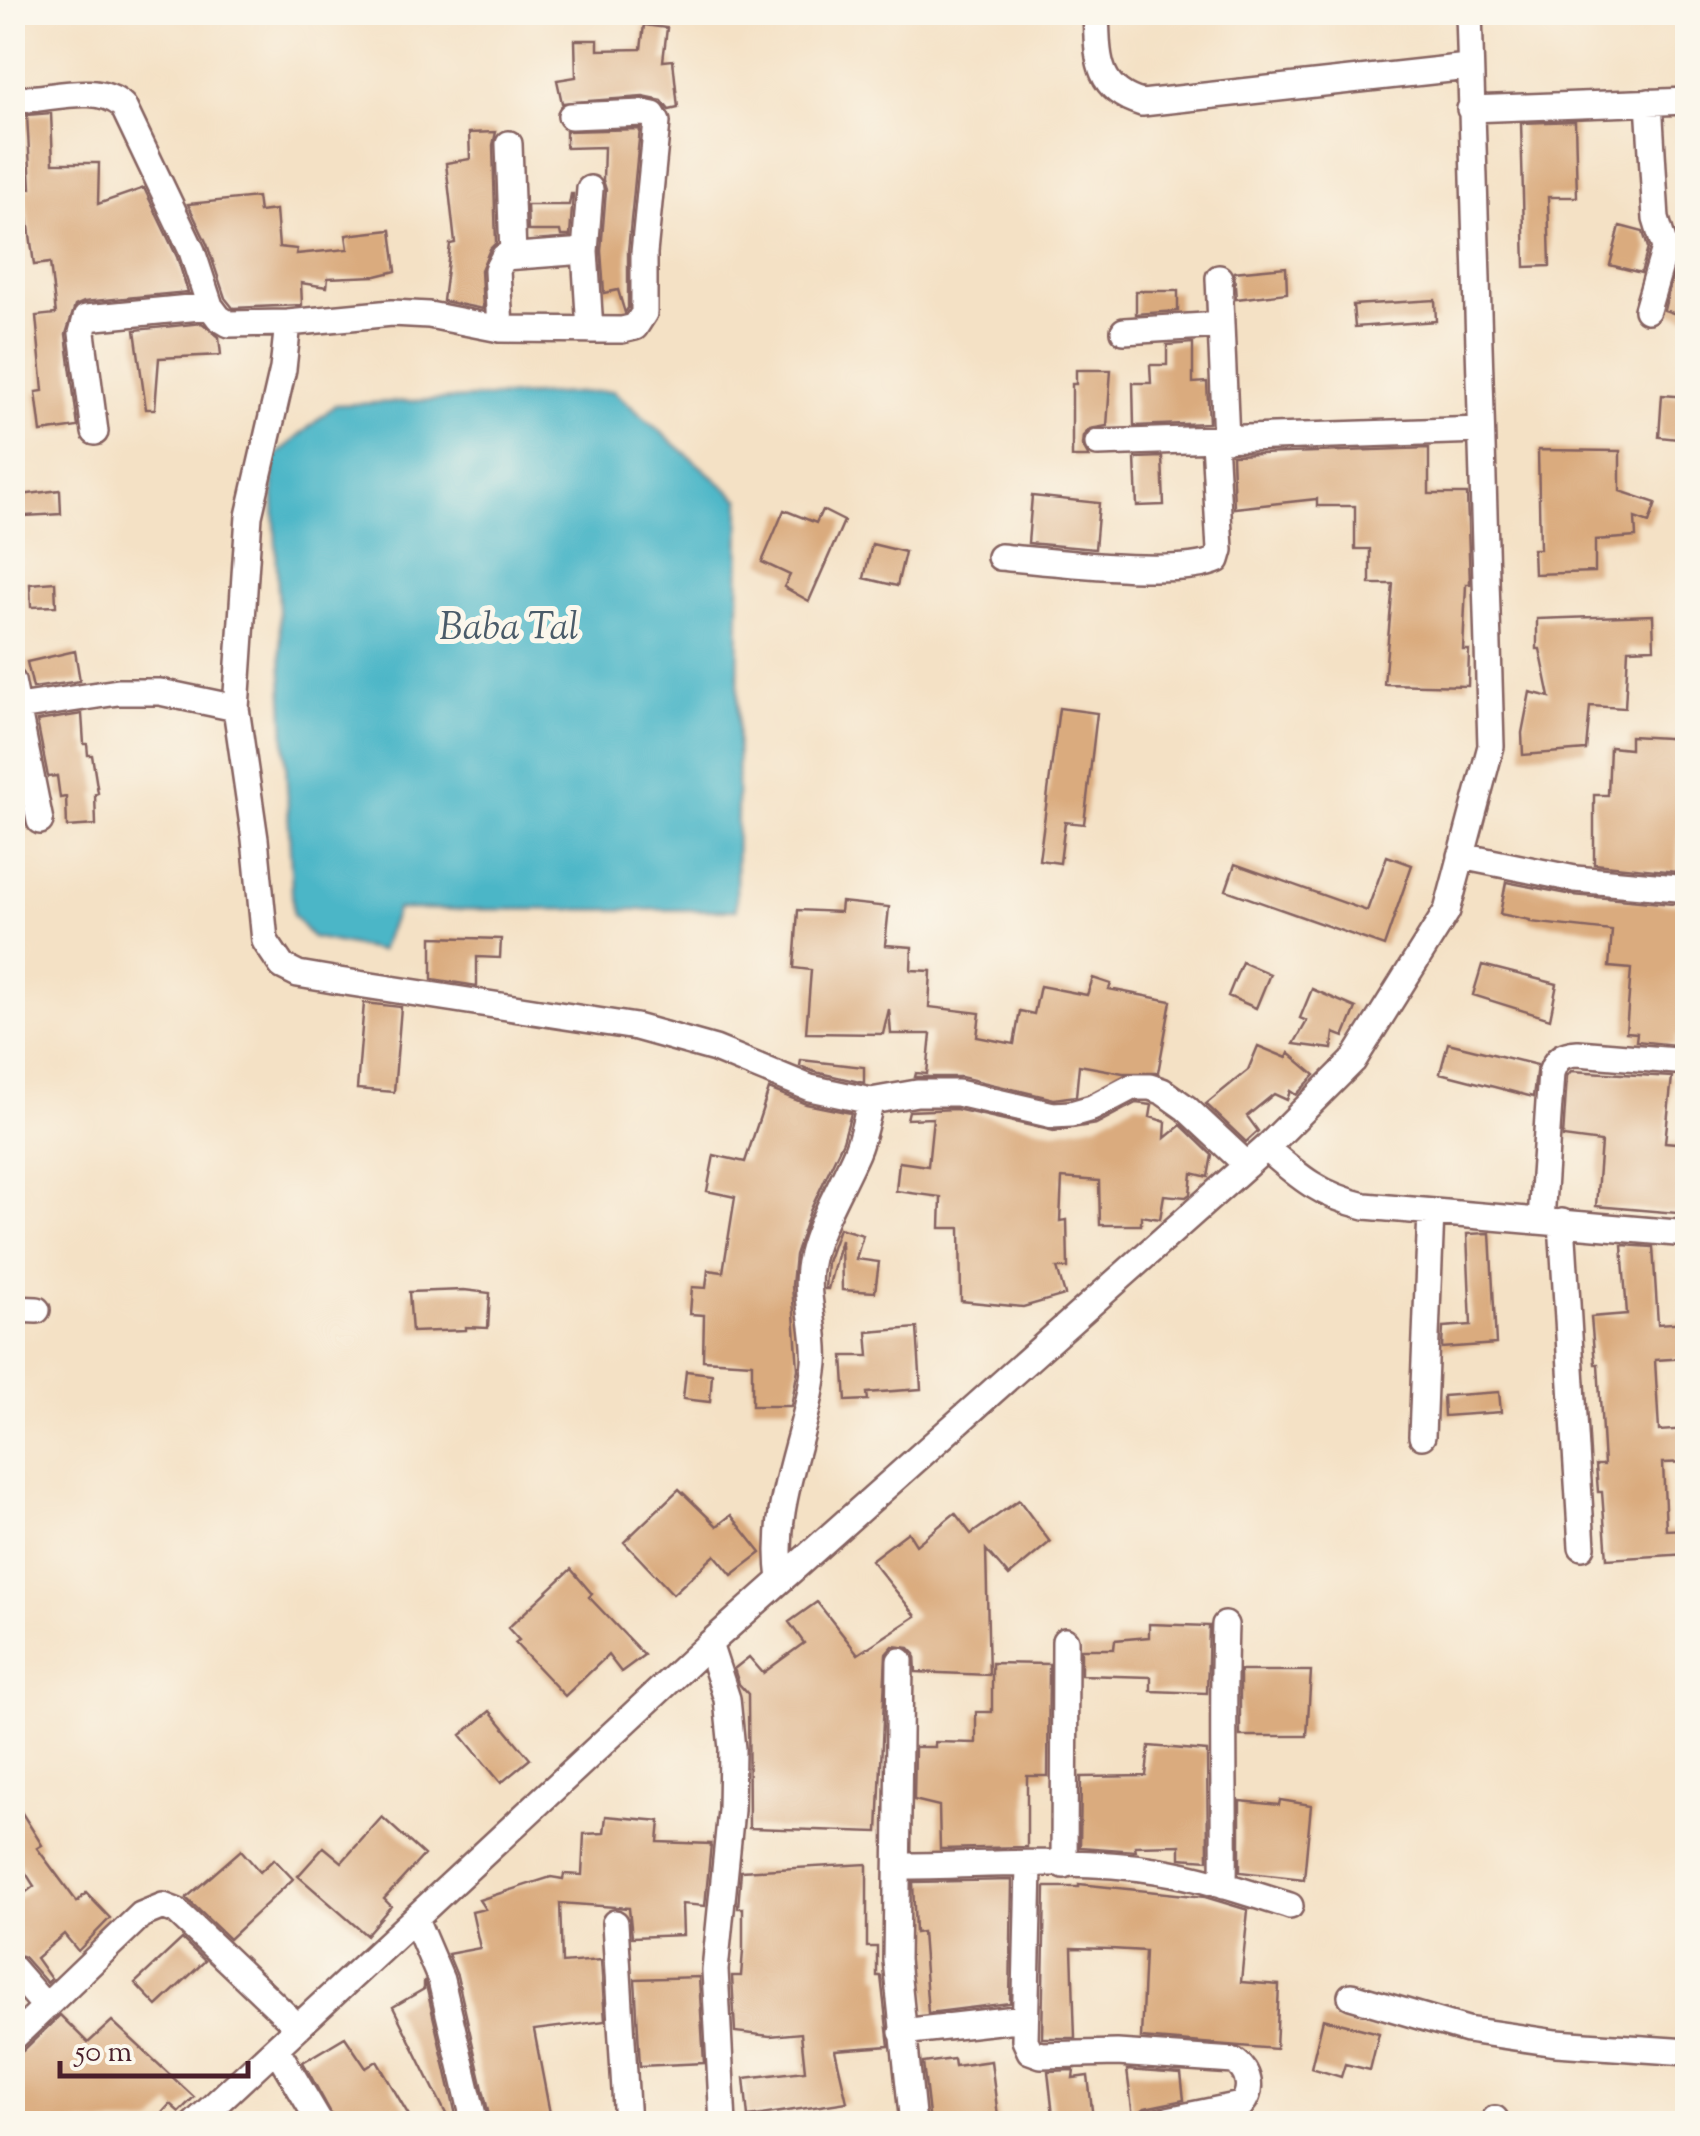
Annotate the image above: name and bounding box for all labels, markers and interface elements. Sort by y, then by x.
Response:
water label: Baba Tal [439,603,579,657]
scale bar [60,2016,248,2078]
text: 50 m [73,2032,133,2075]

